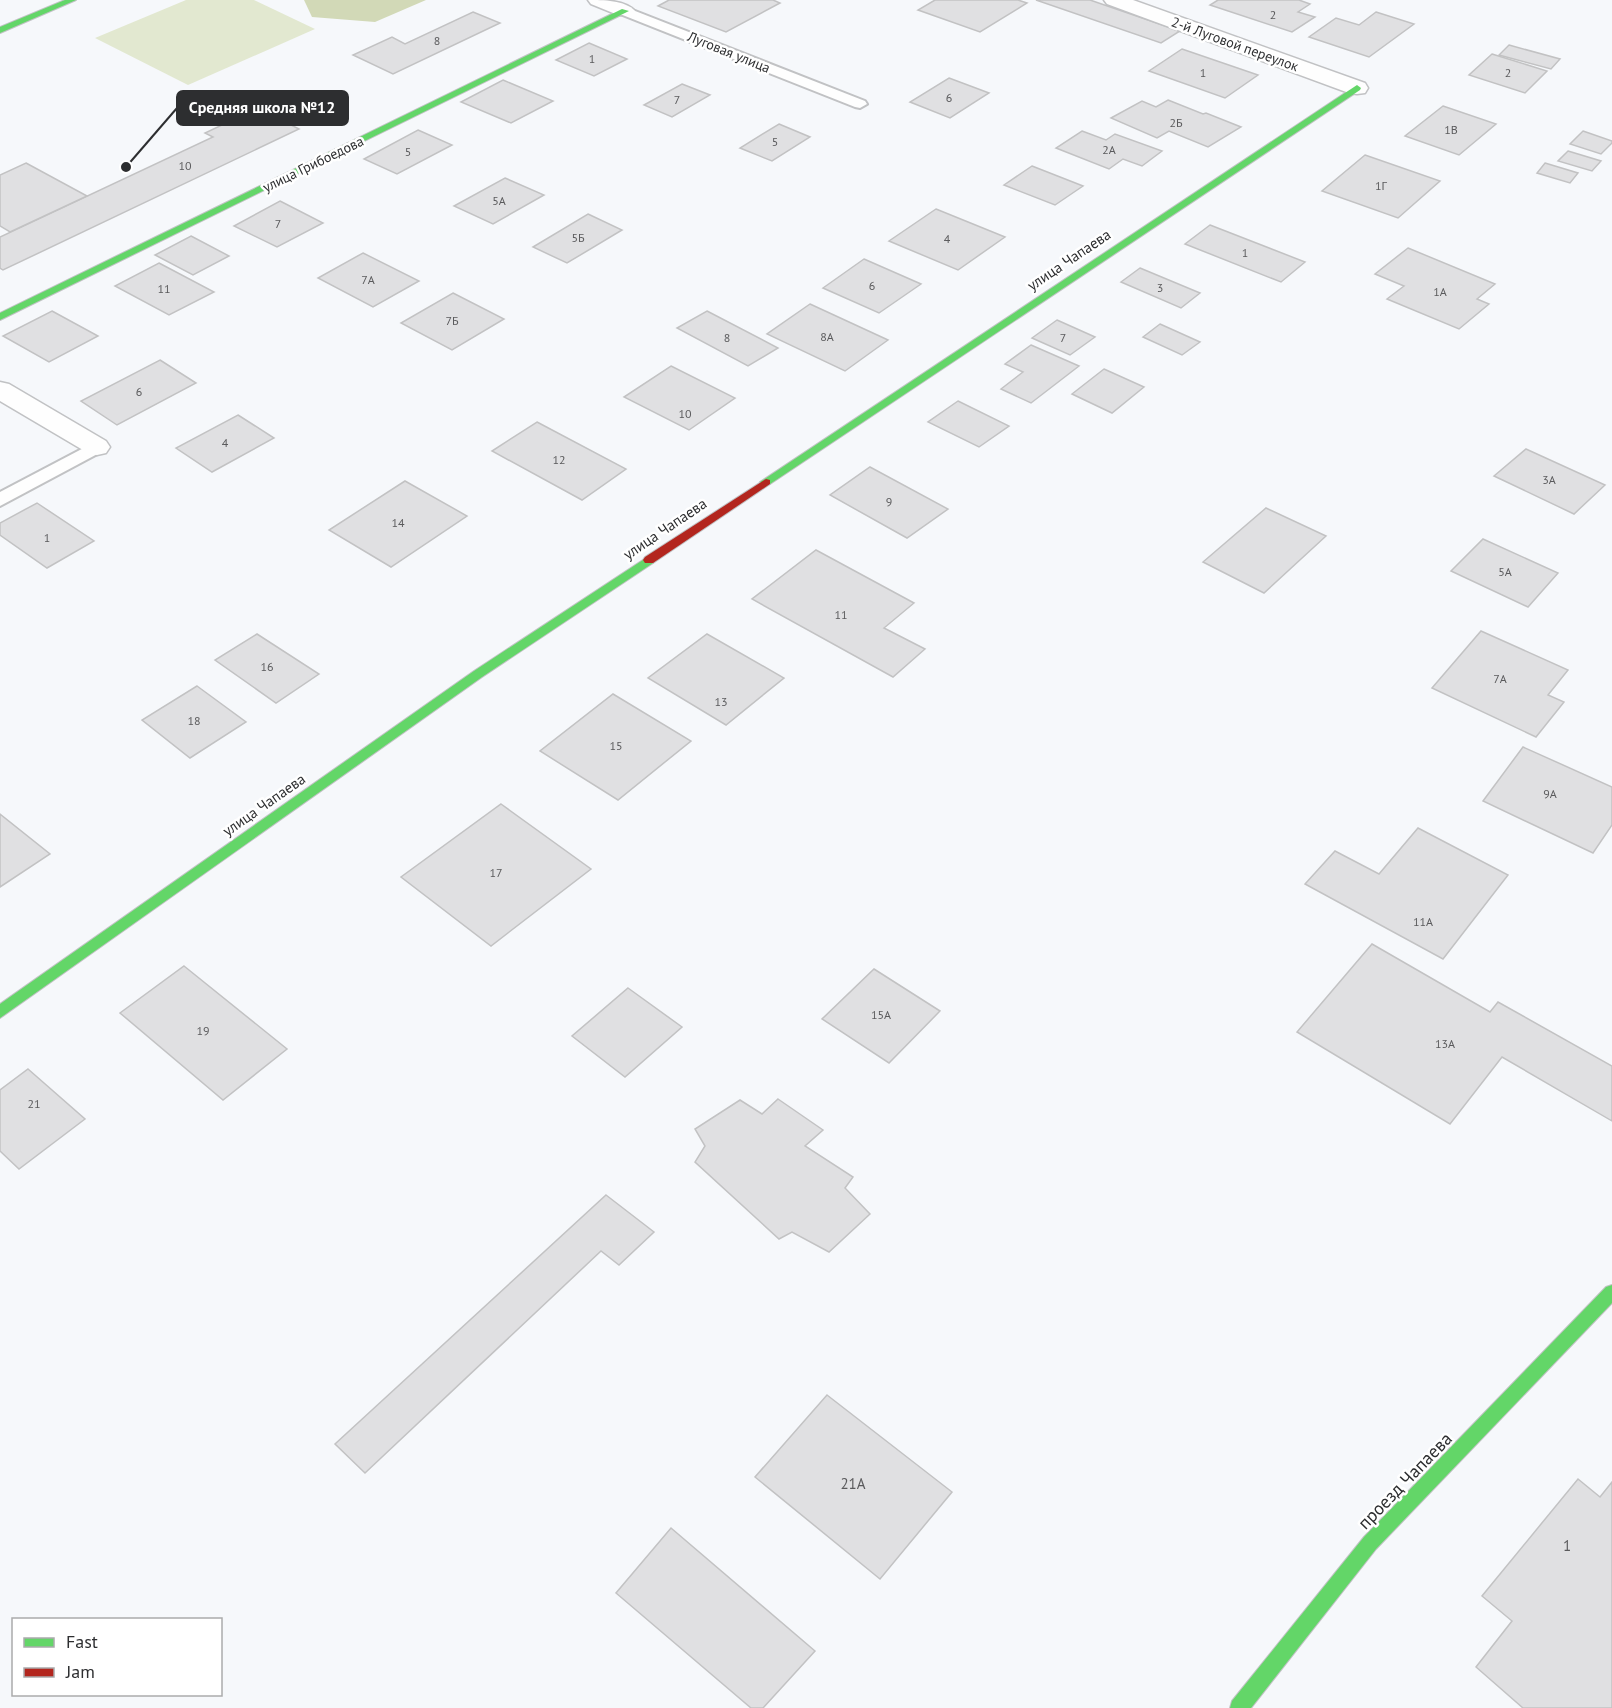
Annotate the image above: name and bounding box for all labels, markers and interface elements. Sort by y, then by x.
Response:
house number: 2 [1270,7,1276,22]
street label: 2-й Луговой переулок [1169,13,1301,75]
street label: Луговая улица [684,27,773,77]
house number: 8 [434,33,440,48]
house number: 1 [589,51,595,66]
house number: 1 [1200,65,1206,80]
house number: 2 [1505,65,1511,80]
house number: 6 [946,90,952,105]
callout: Средняя школа №12 [177,91,348,125]
house number: 7 [674,92,680,107]
text: Средняя школа №12 [189,97,335,117]
house number: 2Б [1169,115,1183,130]
house number: 1В [1444,122,1458,137]
street label: улица Грибоедова [260,132,366,196]
house number: 5 [772,134,778,149]
house number: 2А [1102,142,1116,157]
house number: 5 [405,144,411,159]
house number: 10 [178,158,192,173]
house number: 1Г [1375,178,1388,193]
house number: 5А [492,193,506,208]
house number: 7 [275,216,281,231]
street label: улица Чапаева [1023,225,1114,295]
house number: 5Б [571,230,585,245]
house number: 4 [944,231,951,246]
house number: 1 [1242,245,1248,260]
house number: 7А [361,272,375,287]
house number: 6 [869,278,875,293]
house number: 3 [1157,280,1163,295]
house number: 11 [157,281,171,296]
house number: 1А [1433,284,1447,299]
house number: 7Б [445,313,459,328]
house number: 8А [820,329,834,344]
house number: 8 [724,330,730,345]
house number: 7 [1060,330,1066,345]
house number: 6 [136,384,142,399]
house number: 10 [678,406,692,421]
house number: 4 [222,435,229,450]
house number: 12 [552,452,566,467]
house number: 3А [1542,472,1556,487]
street label: улица Чапаева [619,494,710,564]
house number: 9 [886,494,892,509]
house number: 14 [391,515,405,530]
house number: 1 [44,530,50,545]
house number: 5А [1498,564,1512,579]
house number: 11 [834,607,848,622]
house number: 16 [260,659,274,674]
house number: 7А [1493,671,1507,686]
house number: 13 [714,694,728,709]
house number: 18 [187,713,201,728]
house number: 15 [609,738,623,753]
street label: улица Чапаева [219,769,309,840]
house number: 9А [1543,786,1557,801]
house number: 17 [489,865,503,880]
house number: 11А [1413,914,1433,929]
house number: 15А [871,1007,891,1022]
house number: 19 [196,1023,210,1038]
house number: 13А [1435,1036,1455,1051]
house number: 21 [27,1096,41,1111]
street label: проезд Чапаева [1353,1427,1457,1534]
house number: 21А [840,1474,866,1493]
house number: 1 [1563,1536,1571,1555]
legend [12,1618,222,1696]
text: Fast [66,1630,98,1653]
text: Jam [65,1660,95,1683]

